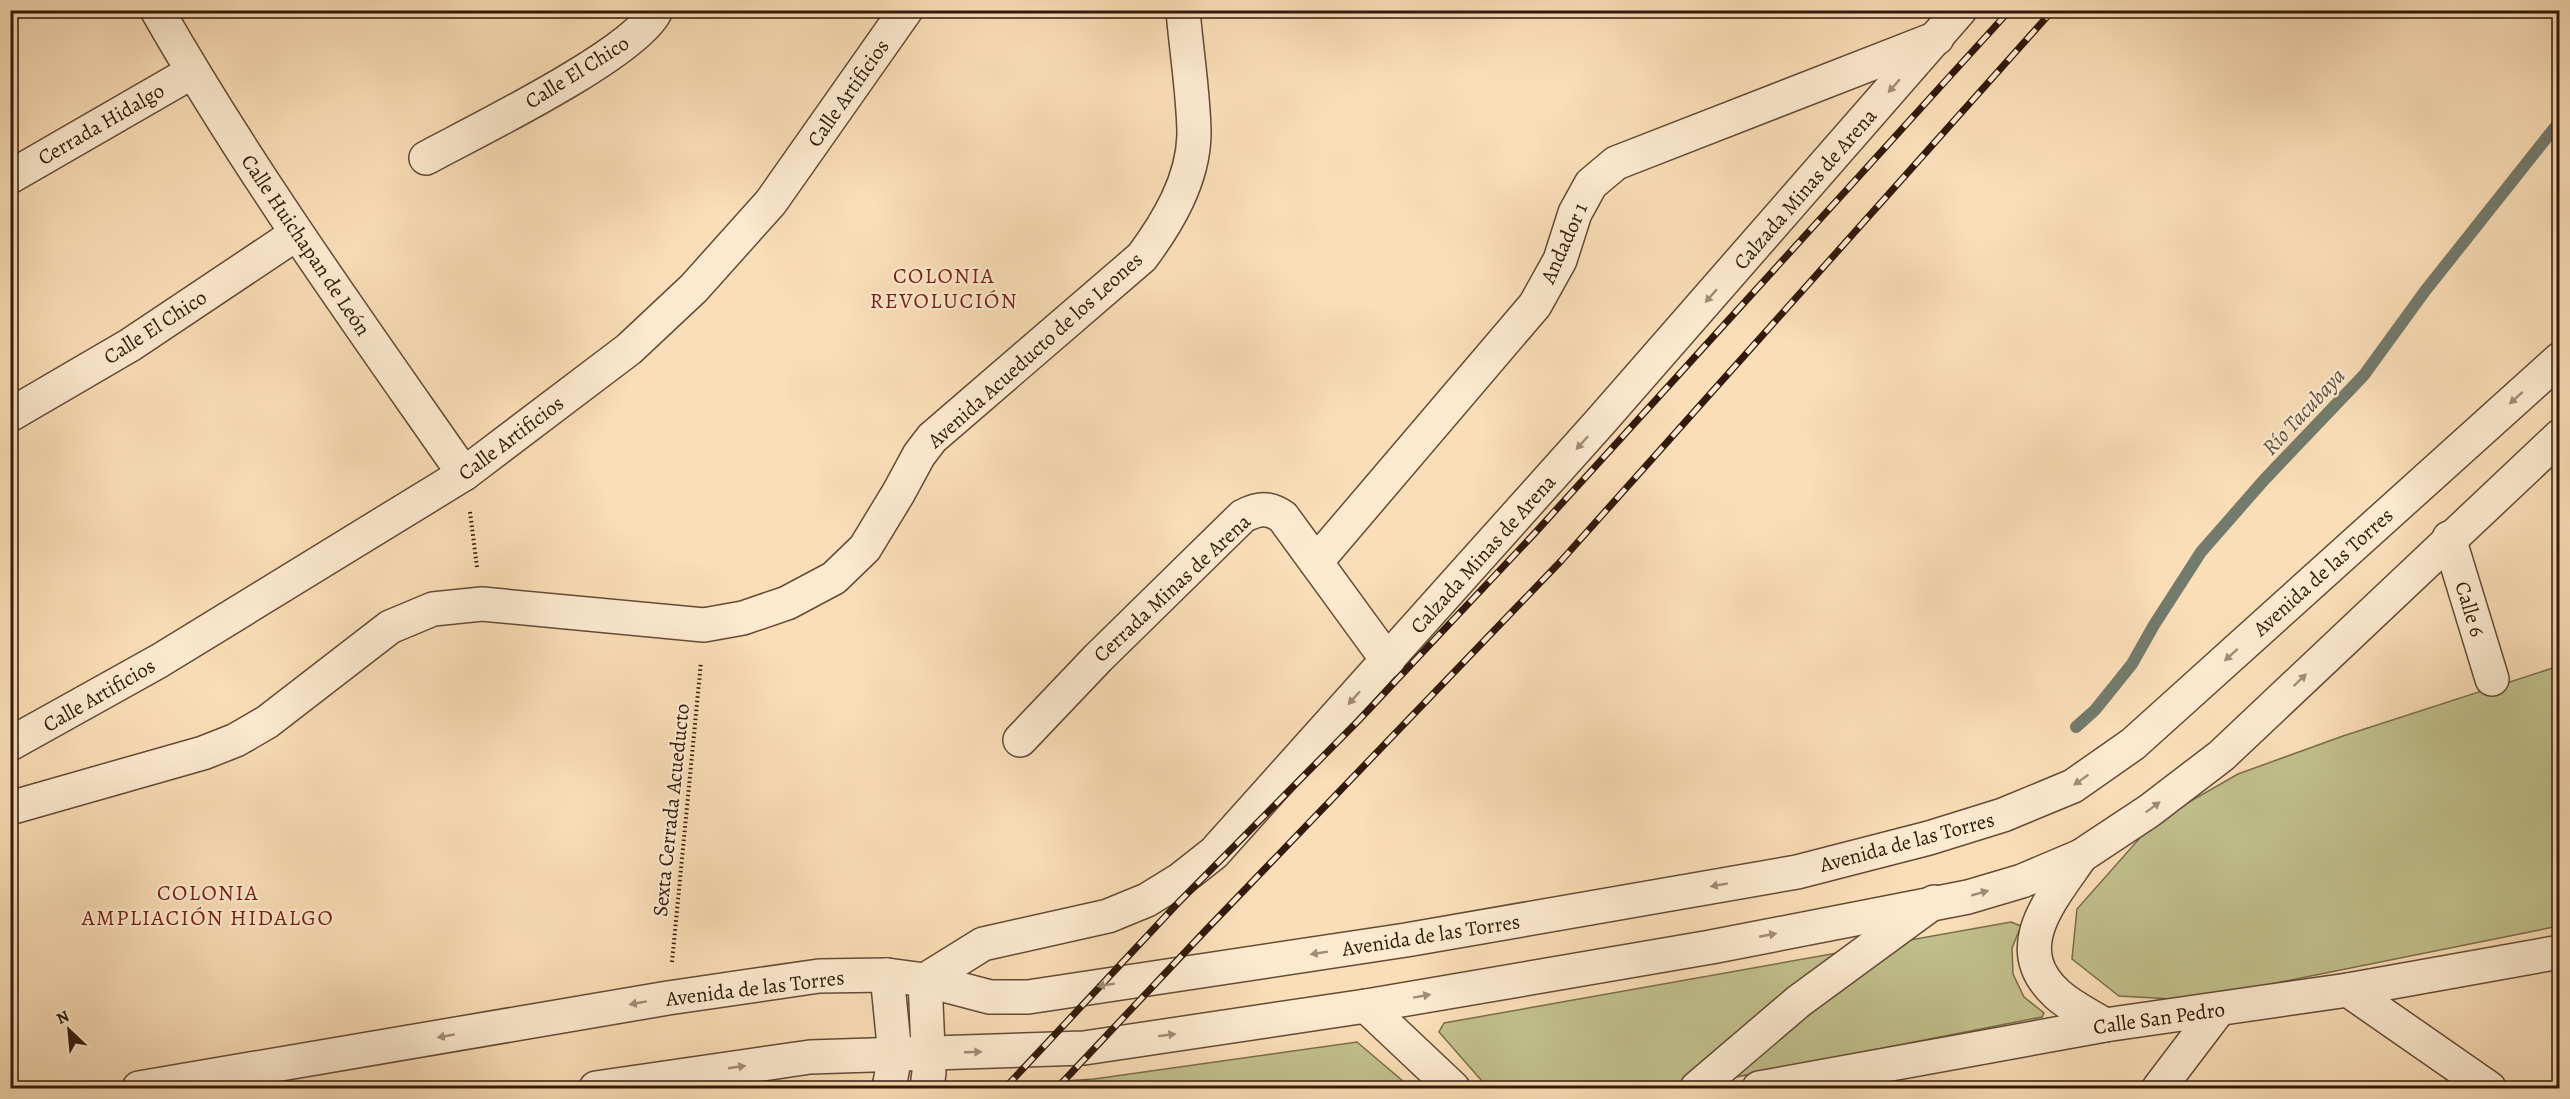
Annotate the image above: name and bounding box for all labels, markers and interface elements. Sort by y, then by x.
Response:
street label: Calle El Chico [520,29,634,115]
street label: Calle Artificios [801,34,895,152]
street label: Cerrada Hidalgo [33,76,169,172]
one-way arrow [1888,78,1901,93]
street label: Calzada Minas de Arena [1727,102,1883,276]
street label: Calle Huichapan de León [235,149,377,341]
street label: Andador 1 [1533,198,1594,289]
street label: Avenida Acueducto de los Leones [921,246,1149,455]
district label: COLONIA REVOLUCIÓN [870,261,1018,316]
street label: Calle El Chico [98,283,212,371]
one-way arrow [1705,288,1718,303]
water label: Río Tacubaya [2255,361,2352,462]
street label: Calle Artificios [452,389,570,487]
one-way arrow [2509,391,2524,404]
one-way arrow [1576,435,1589,450]
street label: Calzada Minas de Arena [1404,468,1562,640]
street label: Avenida de las Torres [2246,501,2399,643]
street label: Cerrada Minas de Arena [1087,507,1257,668]
street label: Calle 6 [2448,578,2492,640]
one-way arrow [2224,648,2239,661]
street label: Calle Artificios [38,651,160,739]
one-way arrow [2293,673,2307,687]
one-way arrow [1348,690,1361,705]
street label: Sexta Cerrada Acueducto [646,702,696,918]
one-way arrow [2074,774,2090,786]
one-way arrow [2146,802,2161,814]
street label: Avenida de las Torres [1816,805,1997,879]
district label: COLONIA AMPLIACIÓN HIDALGO [81,878,334,933]
one-way arrow [1709,881,1728,890]
one-way arrow [1971,888,1989,897]
street label: Avenida de las Torres [1339,907,1522,963]
one-way arrow [1759,930,1778,939]
one-way arrow [1310,949,1329,958]
street label: Avenida de las Torres [663,963,846,1013]
one-way arrow [1096,981,1115,990]
one-way arrow [1413,991,1432,1000]
street label: Calle San Pedro [2091,995,2227,1041]
one-way arrow [629,999,648,1008]
north arrow [39,1000,99,1060]
text: N [53,1005,73,1030]
one-way arrow [1158,1031,1177,1040]
one-way arrow [436,1032,455,1041]
one-way arrow [964,1048,983,1057]
one-way arrow [728,1063,747,1072]

